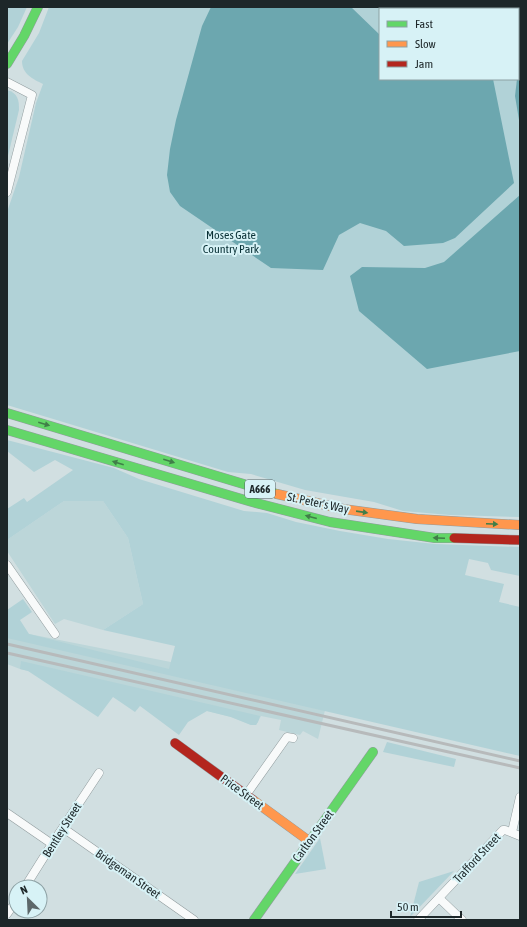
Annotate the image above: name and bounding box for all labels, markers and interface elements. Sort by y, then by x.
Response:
legend [379,8,519,80]
text: Fast [415,17,433,31]
text: Slow [415,37,436,51]
text: Jam [415,57,433,71]
park label: Moses Gate Country Park [203,228,260,256]
one-way arrow [39,421,51,427]
one-way arrow [163,458,175,464]
one-way arrow [112,460,124,466]
road number: A666 [245,480,275,498]
street label: St. Peter's Way [286,490,350,516]
one-way arrow [356,509,368,515]
one-way arrow [305,514,317,520]
one-way arrow [486,521,498,528]
one-way arrow [433,534,445,541]
street label: Price Street [218,772,267,813]
street label: Bentley Street [40,800,85,860]
street label: Carlton Street [290,807,337,865]
street label: Trafford Street [450,830,504,886]
street label: Bridgeman Street [93,846,164,902]
north arrow [8,879,48,919]
text: N [19,883,29,897]
scale bar [391,893,461,919]
text: 50 m [397,900,419,914]

